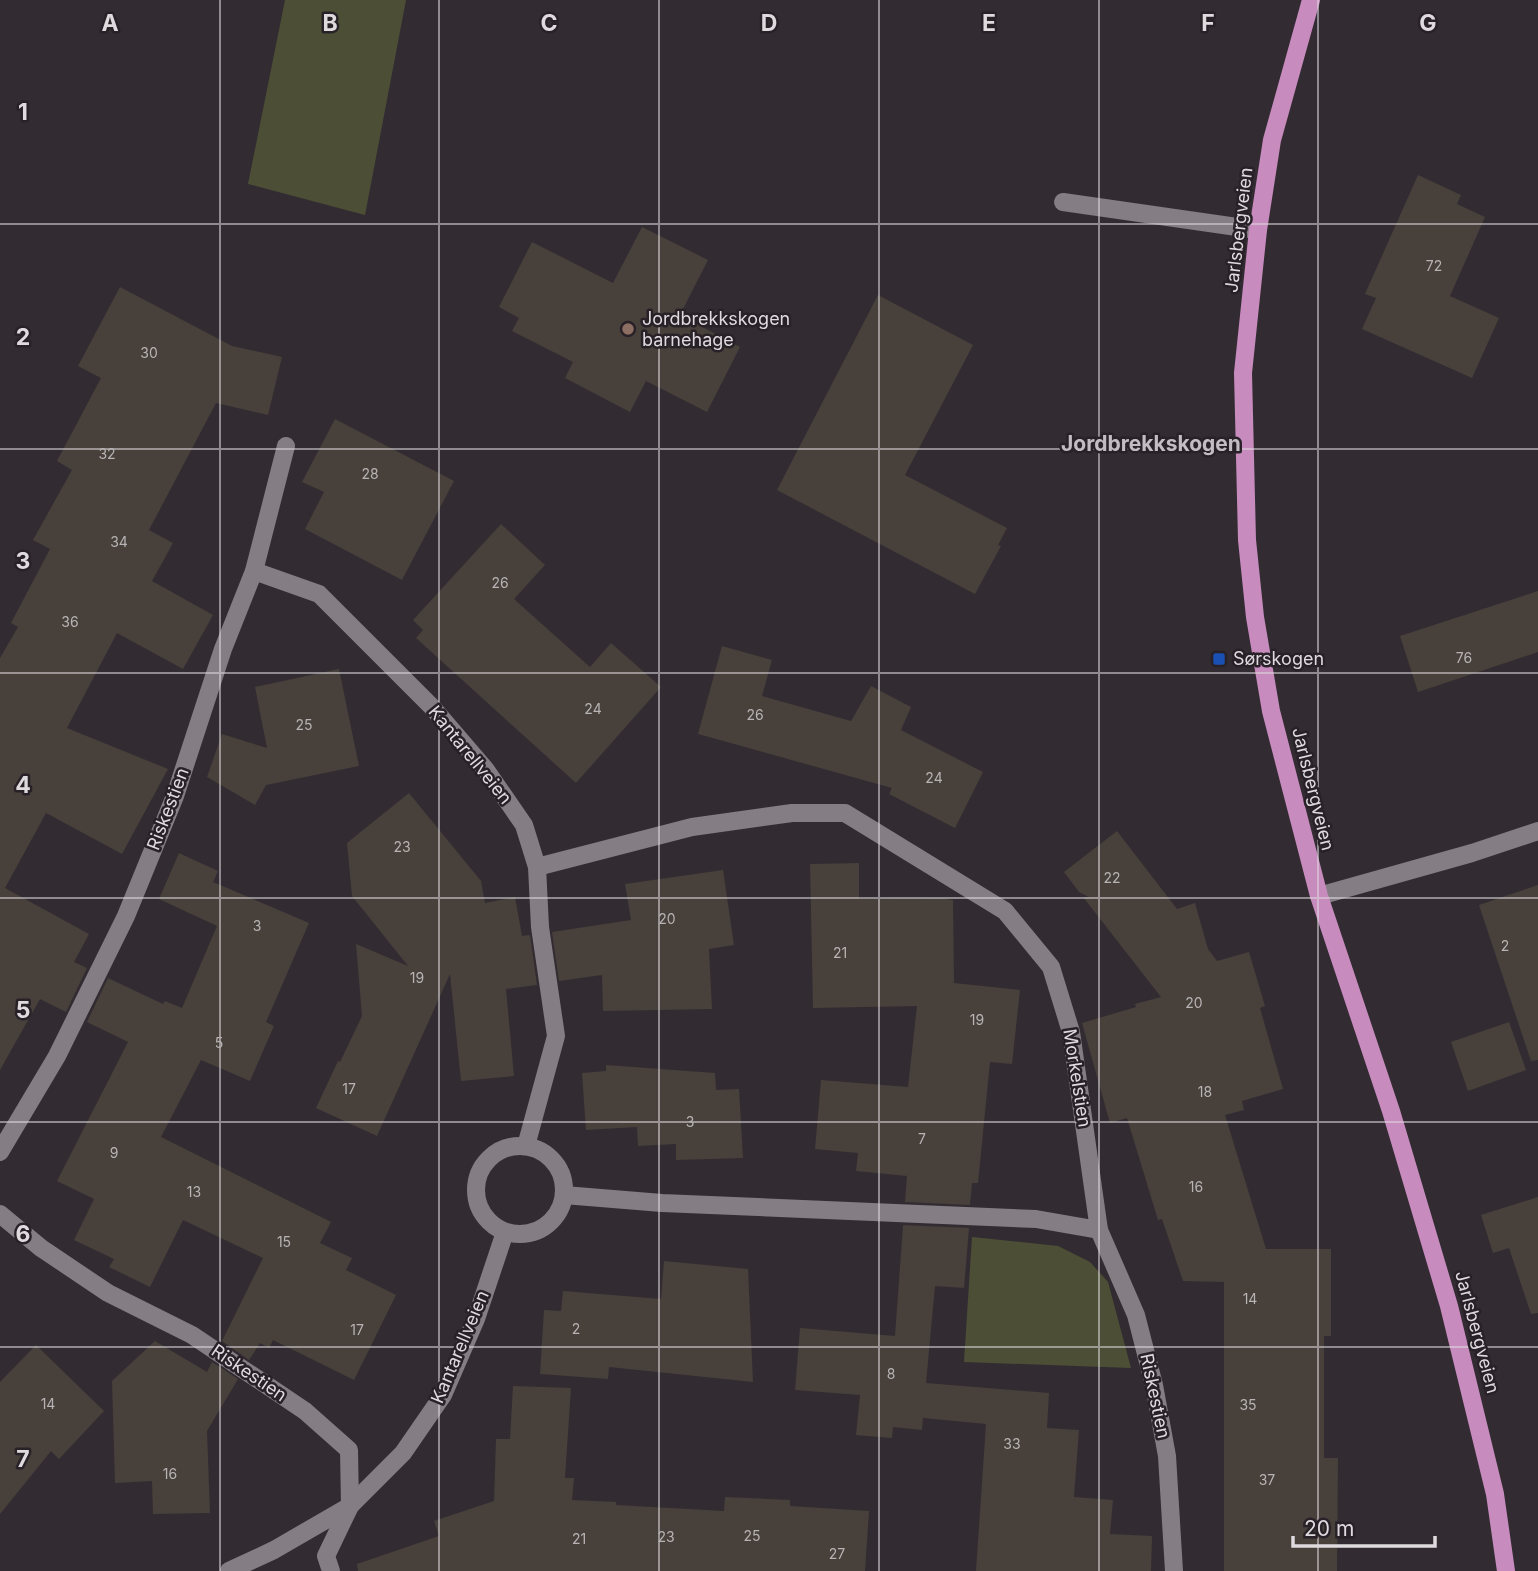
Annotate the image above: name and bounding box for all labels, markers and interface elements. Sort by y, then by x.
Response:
text: A [101,9,119,37]
text: B [322,9,338,37]
text: C [540,9,558,37]
text: D [761,9,777,37]
text: E [982,9,996,37]
text: F [1201,9,1215,37]
text: G [1419,9,1437,37]
text: 1 [18,98,28,126]
street label: Jarlsbergveien [1220,166,1257,294]
house number: 72 [1426,257,1442,274]
place label: Jordbrekkskogen barnehage [642,308,790,350]
marker: Jordbrekkskogen barnehage [620,321,636,337]
text: 2 [16,323,30,351]
house number: 30 [140,344,158,361]
district label: Jordbrekkskogen [1061,431,1241,456]
house number: 32 [98,445,116,462]
house number: 28 [361,465,379,482]
house number: 34 [110,533,128,550]
text: 3 [16,547,30,575]
house number: 26 [491,574,509,591]
house number: 36 [61,613,79,630]
place label: Sørskogen [1233,648,1324,669]
house number: 76 [1456,649,1472,666]
marker: Sørskogen [1211,651,1227,667]
house number: 24 [584,700,602,717]
street label: Kantarellveien [424,701,516,808]
house number: 26 [746,706,764,723]
house number: 25 [295,716,313,733]
street label: Jarlsbergveien [1288,725,1339,853]
street label: Riskestien [142,765,193,853]
house number: 24 [925,769,943,786]
text: 4 [15,771,31,799]
house number: 23 [393,838,411,855]
house number: 22 [1103,869,1121,886]
house number: 20 [658,910,676,927]
house number: 3 [253,917,261,934]
house number: 2 [1501,937,1509,954]
house number: 21 [833,944,847,961]
house number: 19 [410,969,424,986]
house number: 20 [1185,994,1203,1011]
text: 5 [16,996,30,1024]
house number: 19 [970,1011,984,1028]
street label: Morkelstien [1059,1027,1096,1129]
house number: 5 [215,1034,223,1051]
house number: 17 [342,1080,356,1097]
house number: 18 [1198,1083,1212,1100]
house number: 3 [686,1113,694,1130]
house number: 7 [918,1130,926,1147]
house number: 9 [110,1144,118,1161]
house number: 16 [1189,1178,1203,1195]
house number: 13 [187,1183,201,1200]
text: 6 [16,1220,30,1248]
house number: 15 [277,1233,291,1250]
street label: Jarlsbergveien [1451,1268,1504,1395]
street label: Kantarellveien [426,1287,493,1406]
house number: 14 [1243,1290,1257,1307]
house number: 2 [572,1320,580,1337]
house number: 17 [350,1321,364,1338]
street label: Riskestien [208,1340,291,1405]
street label: Riskestien [1136,1352,1175,1440]
house number: 8 [887,1365,895,1382]
house number: 14 [41,1395,55,1412]
house number: 35 [1239,1396,1257,1413]
house number: 33 [1003,1435,1021,1452]
text: 7 [16,1445,30,1473]
house number: 16 [163,1465,177,1482]
house number: 37 [1259,1471,1275,1488]
scale bar [1293,1504,1435,1548]
text: 20 m [1304,1516,1354,1541]
house number: 25 [743,1527,761,1544]
house number: 23 [657,1528,675,1545]
house number: 21 [572,1530,586,1547]
house number: 27 [829,1545,845,1562]

